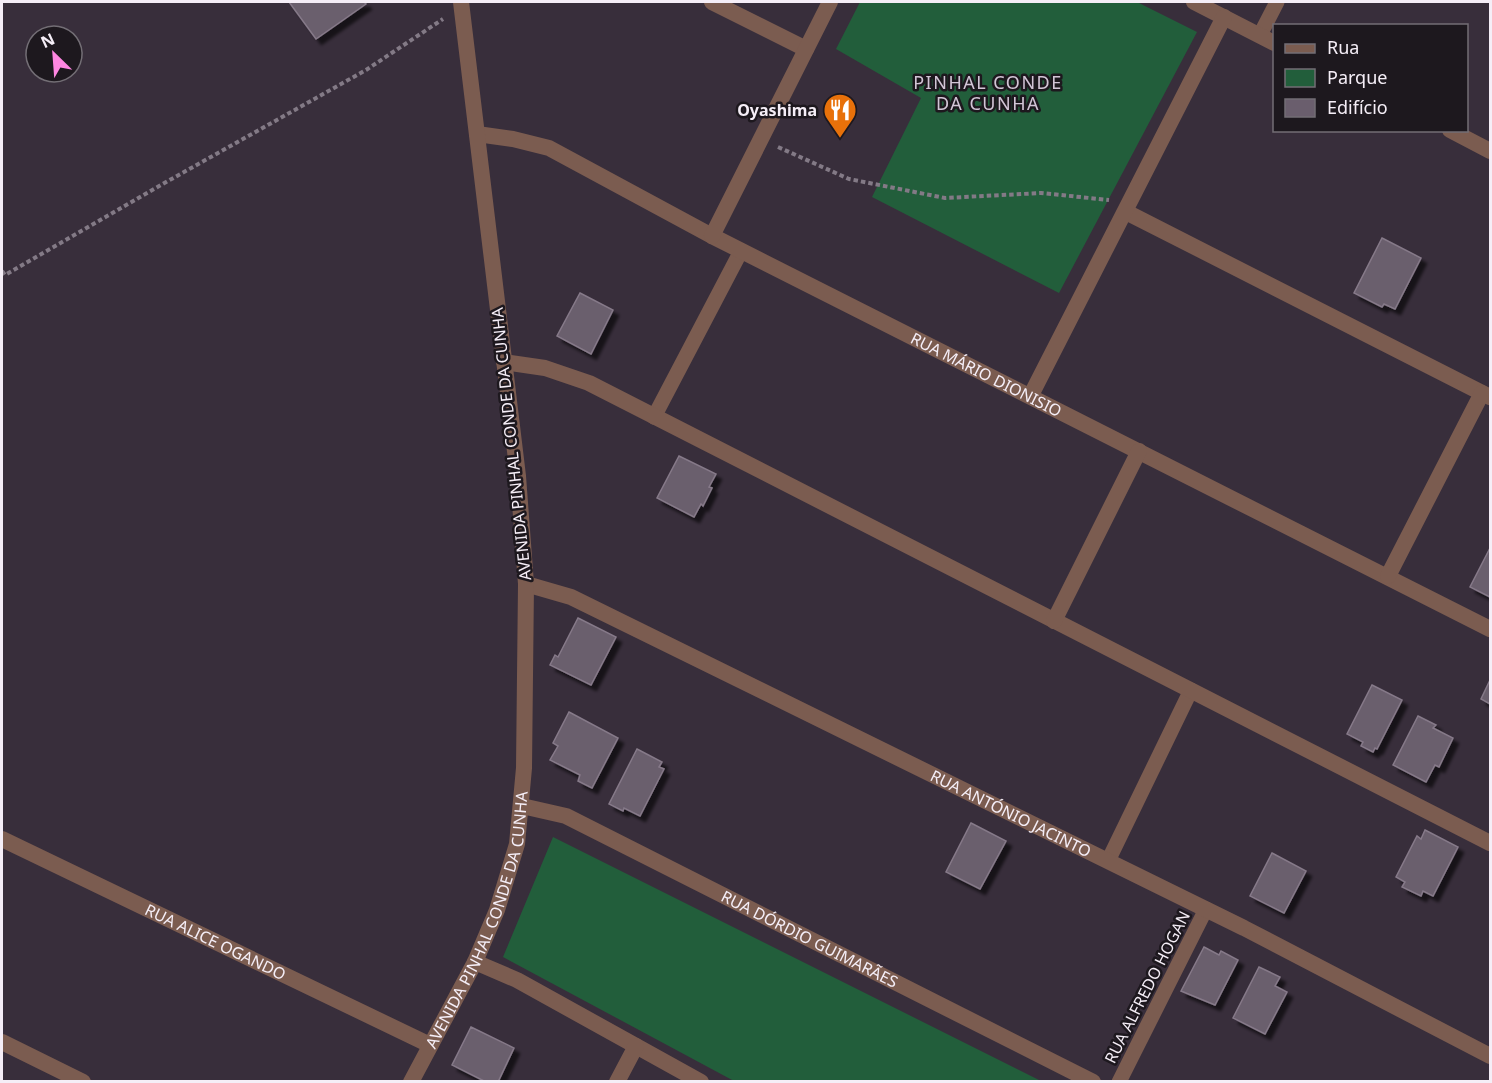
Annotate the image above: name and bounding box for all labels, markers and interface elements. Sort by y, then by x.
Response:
north arrow [24,24,84,84]
legend [1273,24,1468,132]
text: N [37,28,58,53]
text: Rua [1327,35,1359,59]
text: Parque [1327,65,1387,89]
district label: PINHAL CONDE DA CUNHA [913,70,1063,115]
restaurant icon: Oyashima [822,92,858,139]
text: Edifício [1327,95,1388,119]
place label: Oyashima [737,99,817,121]
street label: AVENIDA PINHAL CONDE DA CUNHA [486,306,536,582]
street label: RUA MÁRIO DIONISIO [907,327,1066,422]
street label: RUA ANTÓNIO JACINTO [927,764,1095,862]
street label: AVENIDA PINHAL CONDE DA CUNHA [420,790,533,1052]
street label: RUA DÓRDIO GUIMARÃES [717,885,902,993]
street label: RUA ALICE OGANDO [141,898,290,985]
street label: RUA ALFREDO HOGAN [1099,907,1195,1067]

